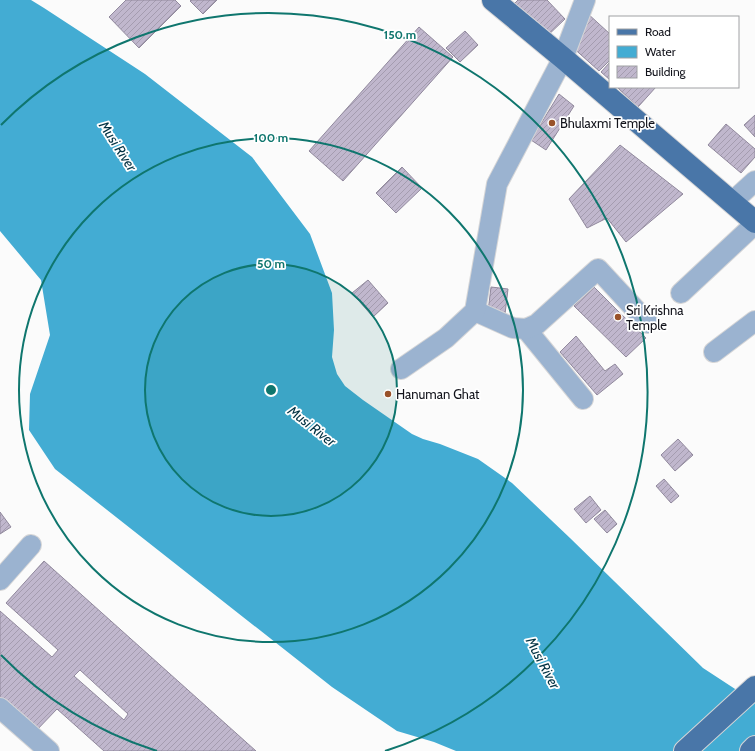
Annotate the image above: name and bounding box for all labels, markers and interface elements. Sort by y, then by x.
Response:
legend [609,16,739,88]
text: Road [645,24,671,39]
text: 150 m [384,27,416,42]
text: Water [645,44,676,59]
text: Building [645,64,687,79]
place label: Bhulaxmi Temple [560,115,655,131]
water label: Musi River [95,117,141,175]
marker: Bhulaxmi Temple [547,118,557,128]
text: 100 m [254,130,288,145]
text: 50 m [257,256,285,271]
place label: Sri Krishna Temple [626,302,684,333]
marker: Sri Krishna Temple [613,312,623,322]
centre of rings [264,383,278,397]
place label: Hanuman Ghat [396,386,480,402]
marker: Hanuman Ghat [383,389,393,399]
water label: Musi River [284,401,340,451]
water label: Musi River [521,633,564,693]

